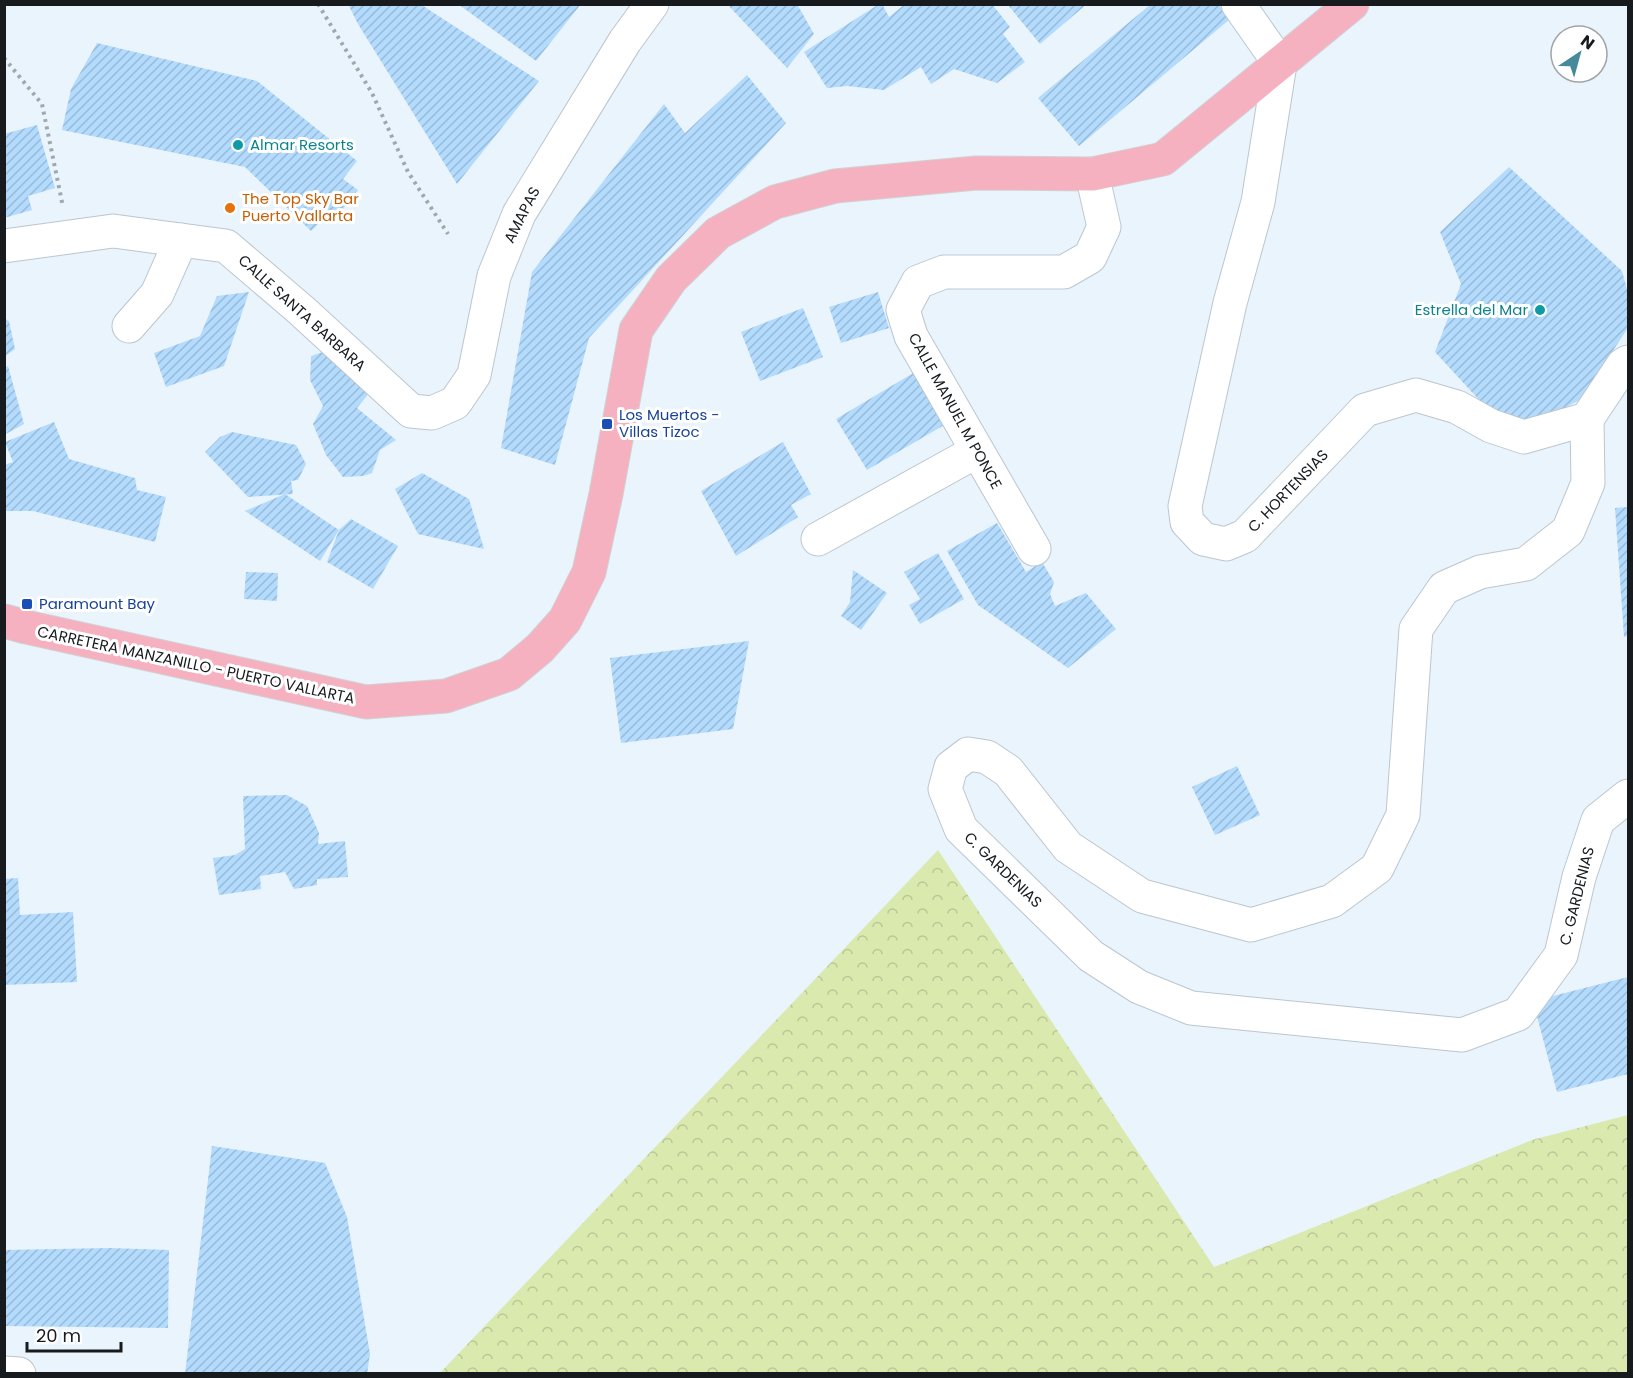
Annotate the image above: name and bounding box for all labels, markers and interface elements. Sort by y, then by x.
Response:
north arrow [1549,24,1609,84]
text: N [1576,29,1599,55]
place label: Almar Resorts [250,134,354,155]
marker: Almar Resorts [231,138,245,152]
street label: AMAPAS [498,183,545,247]
place label: The Top Sky Bar Puerto Vallarta [242,188,359,226]
marker: The Top Sky Bar Puerto Vallarta [223,201,237,215]
street label: CALLE SANTA BARBARA [234,250,371,376]
place label: Estrella del Mar [1415,299,1528,320]
marker: Estrella del Mar [1533,303,1547,317]
street label: CALLE MANUEL M PONCE [904,329,1007,493]
place label: Los Muertos - Villas Tizoc [619,404,720,442]
marker: Los Muertos - Villas Tizoc [600,417,614,431]
street label: C. HORTENSIAS [1243,445,1333,537]
place label: Paramount Bay [39,593,156,614]
marker: Paramount Bay [20,597,34,611]
street label: CARRETERA MANZANILLO - PUERTO VALLARTA [35,621,357,708]
street label: C. GARDENIAS [960,827,1047,912]
street label: C. GARDENIAS [1554,844,1599,947]
scale bar [27,1315,122,1353]
text: 20 m [36,1323,81,1348]

